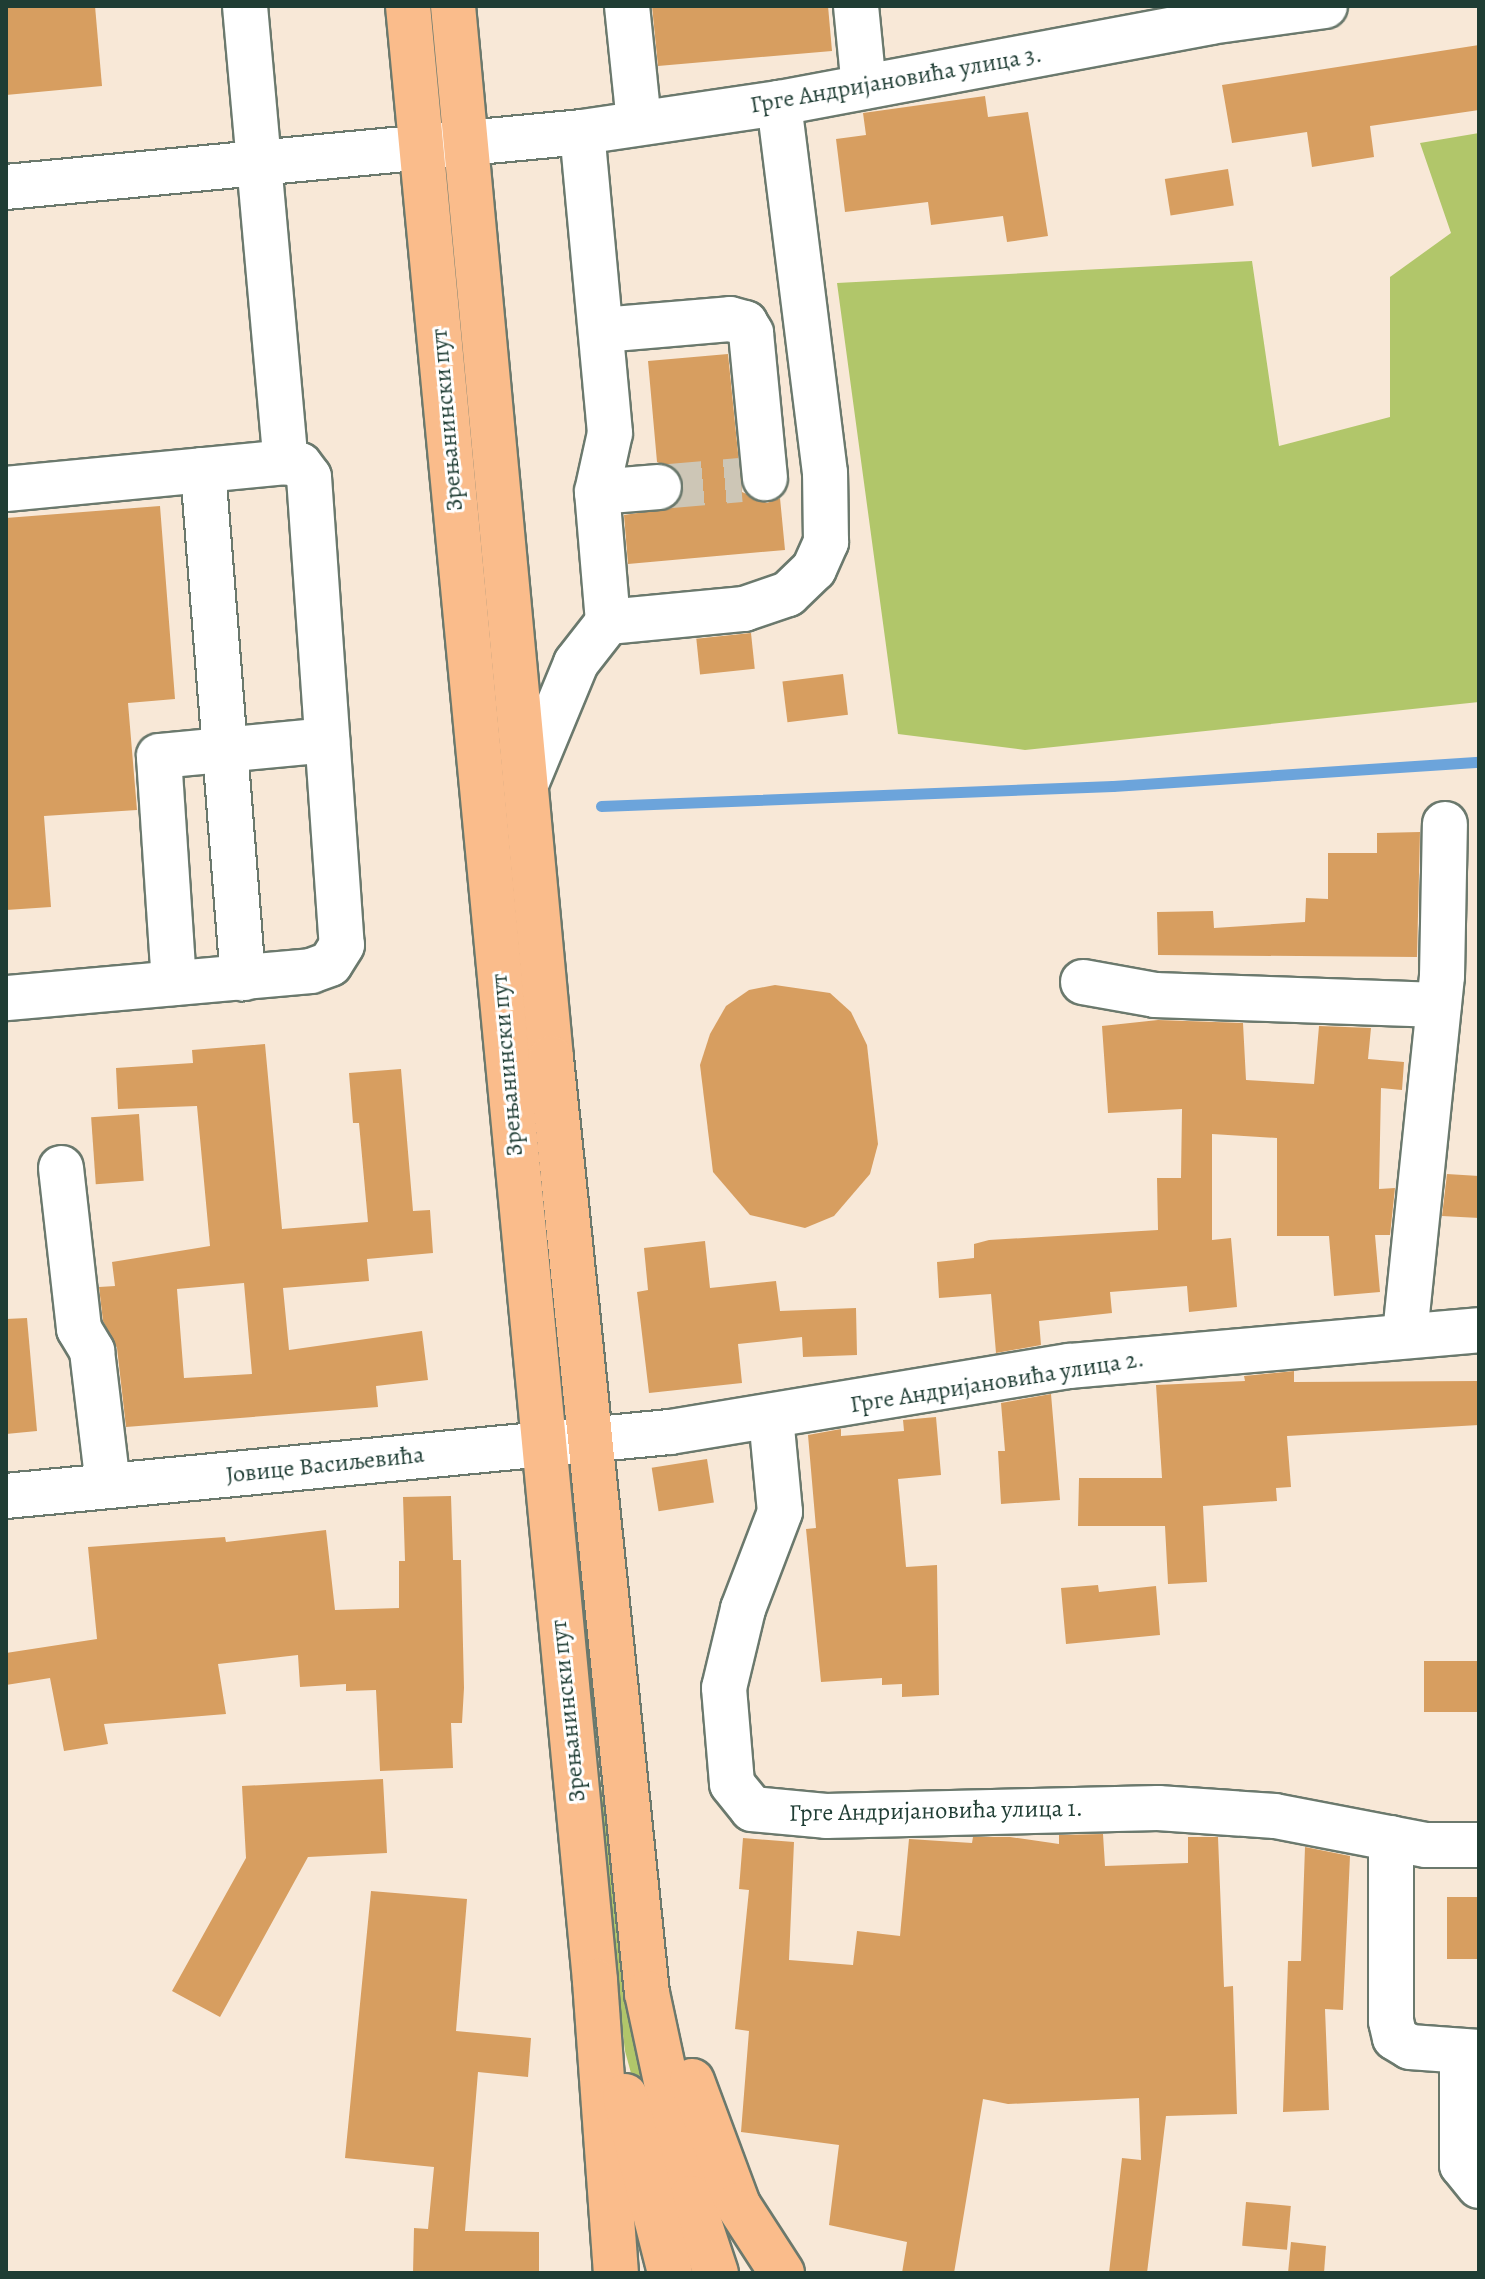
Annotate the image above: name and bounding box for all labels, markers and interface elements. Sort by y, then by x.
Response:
street label: Грге Андријановића улица 3. [748,40,1044,120]
street label: Зрењанински пут [425,327,469,513]
street label: Зрењанински пут [485,972,529,1158]
street label: Грге Андријановића улица 2. [848,1345,1146,1419]
street label: Јовице Васиљевића [224,1440,426,1490]
street label: Зрењанински пут [544,1618,592,1804]
street label: Грге Андријановића улица 1. [789,1794,1083,1828]

